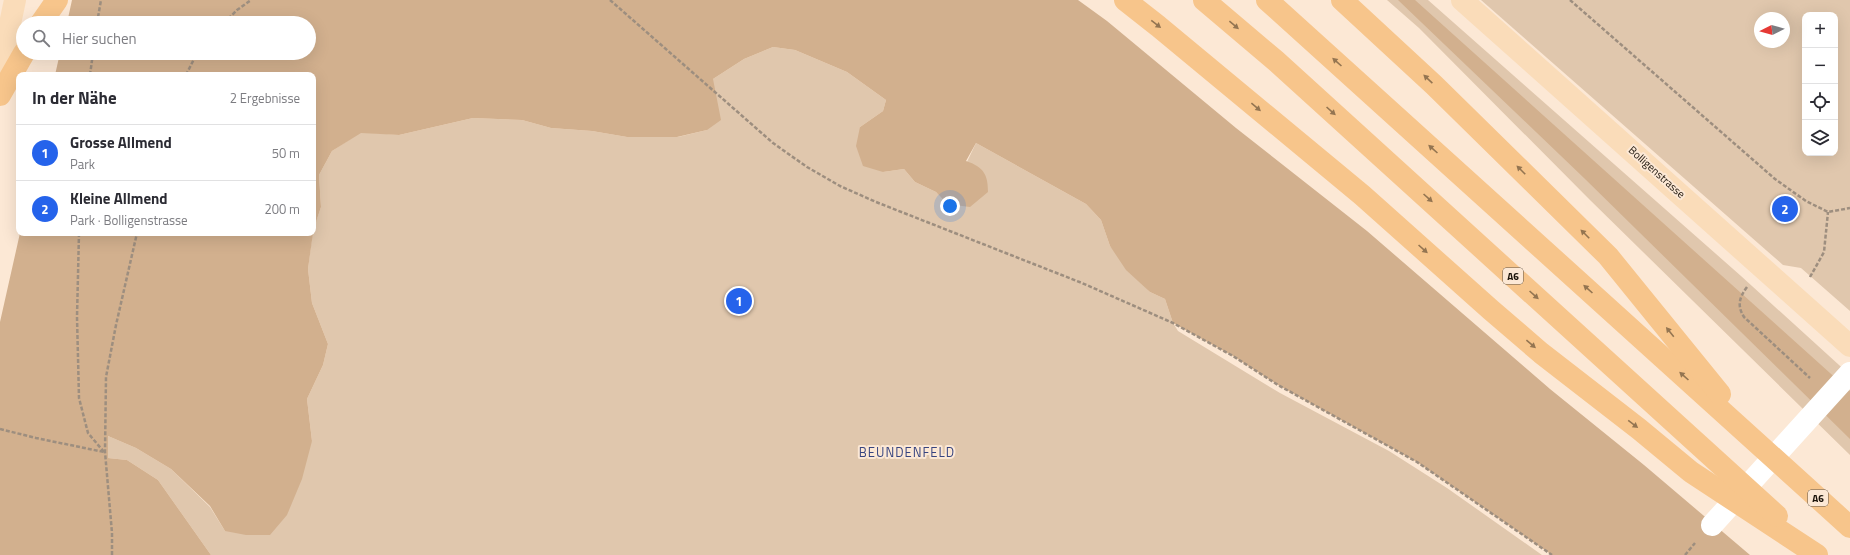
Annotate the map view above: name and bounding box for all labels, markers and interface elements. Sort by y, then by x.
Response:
north arrow [1754,12,1790,48]
map controls [1802,12,1838,156]
button: + [1802,12,1838,48]
search box [16,16,316,60]
one-way arrow [1150,19,1161,28]
one-way arrow [1228,21,1239,30]
icon: search [30,27,52,49]
text: Hier suchen [62,27,137,50]
button: − [1802,48,1838,84]
one-way arrow [1332,57,1342,66]
one-way arrow [1423,74,1433,84]
button: locate [1802,84,1838,120]
text: In der Nähe [32,85,117,111]
text: 2 Ergebnisse [230,88,300,108]
one-way arrow [1251,102,1261,111]
one-way arrow [1326,106,1336,116]
button: layers [1802,120,1838,156]
text: Grosse Allmend [70,131,172,154]
street label: Bolligenstrasse [1625,142,1689,202]
text: 1 [41,143,49,163]
text: 50 m [272,143,300,163]
one-way arrow [1428,144,1438,154]
text: Park [70,154,95,174]
one-way arrow [1516,165,1526,175]
text: Kleine Allmend [70,187,168,210]
one-way arrow [1422,194,1433,203]
pin: 2 [1772,194,1798,224]
your location [940,196,960,216]
text: 2 [41,199,49,219]
text: 200 m [264,199,300,219]
text: Park · Bolligenstrasse [70,210,188,230]
one-way arrow [1580,229,1590,239]
one-way arrow [1418,245,1428,254]
road number: A6 [1503,268,1523,284]
one-way arrow [1583,285,1592,294]
pin: 1 [726,286,752,316]
one-way arrow [1529,291,1539,300]
one-way arrow [1665,327,1674,338]
one-way arrow [1526,340,1536,349]
one-way arrow [1679,372,1689,381]
one-way arrow [1628,420,1639,429]
district label: BEUNDENFELD [859,442,955,462]
road number: A6 [1808,490,1828,506]

